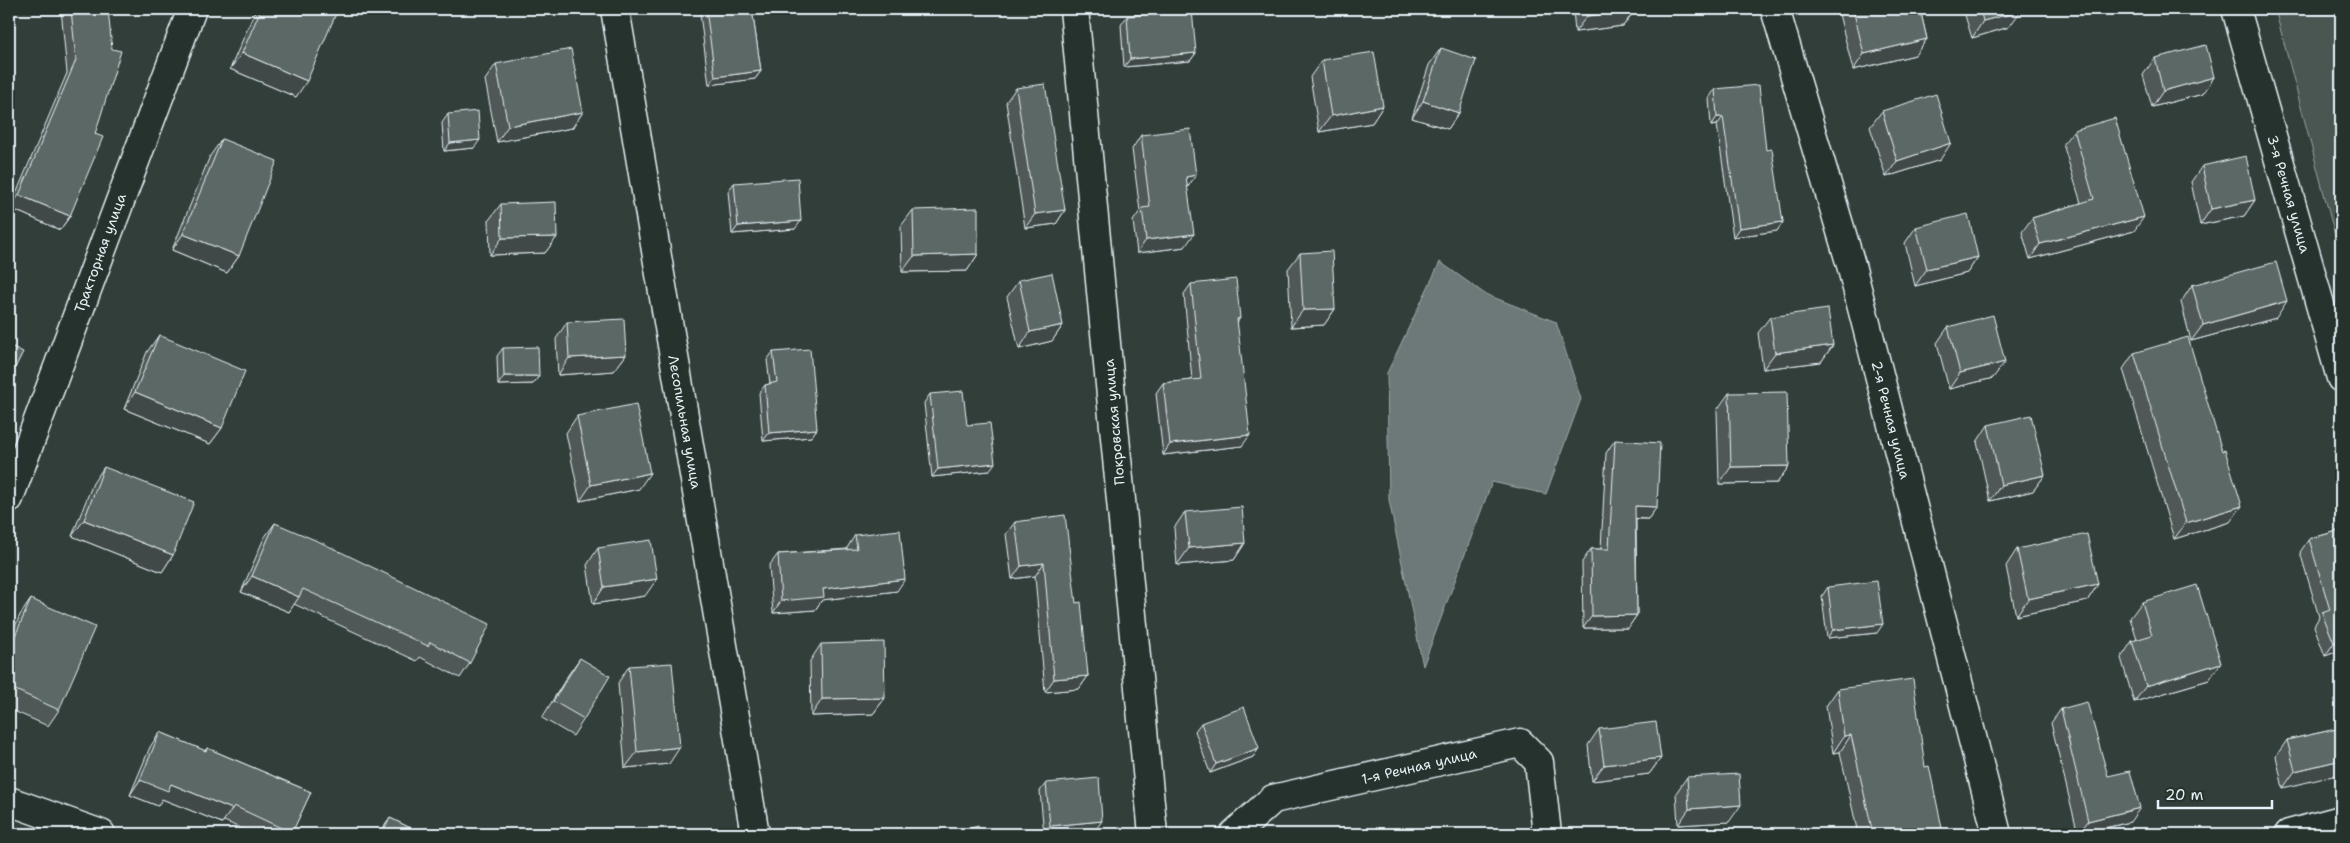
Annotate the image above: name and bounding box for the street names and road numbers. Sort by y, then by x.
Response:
street label: 3-я Речная улица [2264,133,2315,255]
street label: Тракторная улица [70,190,130,315]
street label: Лесопильная улица [664,354,706,491]
street label: Покровская улица [1100,358,1128,486]
street label: 2-я Речная улица [1868,359,1914,481]
street label: 1-я Речная улица [1360,744,1479,788]

